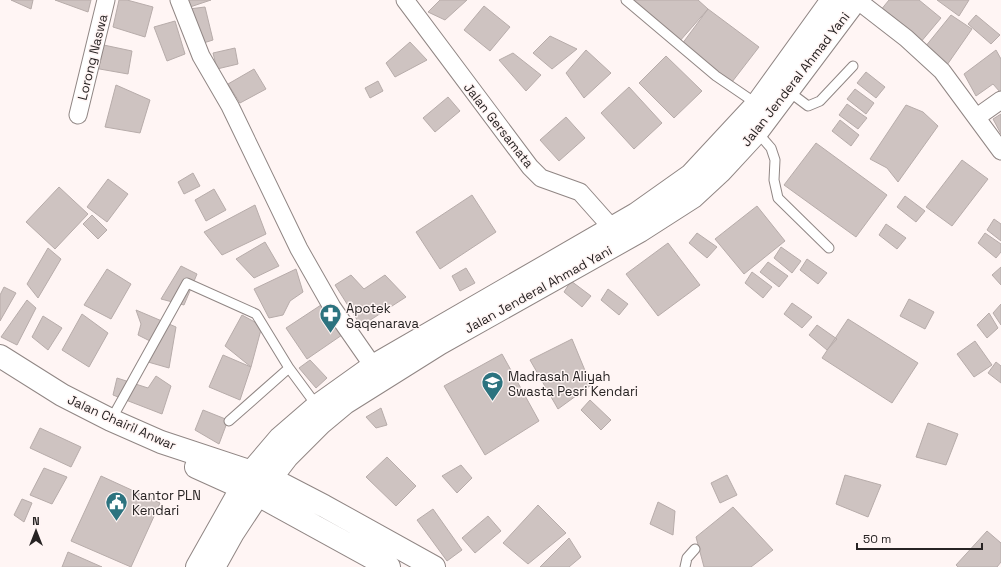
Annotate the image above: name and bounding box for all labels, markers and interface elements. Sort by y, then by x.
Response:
street label: Jalan Jenderal Ahmad Yani [738,9,853,150]
street label: Lorong Naswa [74,12,112,102]
street label: Jalan Gersamata [460,79,538,172]
street label: Jalan Jenderal Ahmad Yani [461,242,615,337]
place label: Apotek Saqenarava [346,300,419,332]
pharmacy icon: Apotek Saqenarava [318,302,344,335]
place label: Madrasah Aliyah Swasta Pesri Kendari [508,368,638,400]
school or university icon: Madrasah Aliyah Swasta Pesri Kendari [479,370,505,403]
street label: Jalan Chairil Anwar [65,391,179,454]
place label: Kantor PLN Kendari [132,487,201,519]
public building icon: Kantor PLN Kendari [103,489,129,522]
north arrow [16,511,56,551]
text: N [32,514,40,528]
scale bar [857,525,982,551]
text: 50 m [863,531,891,547]

